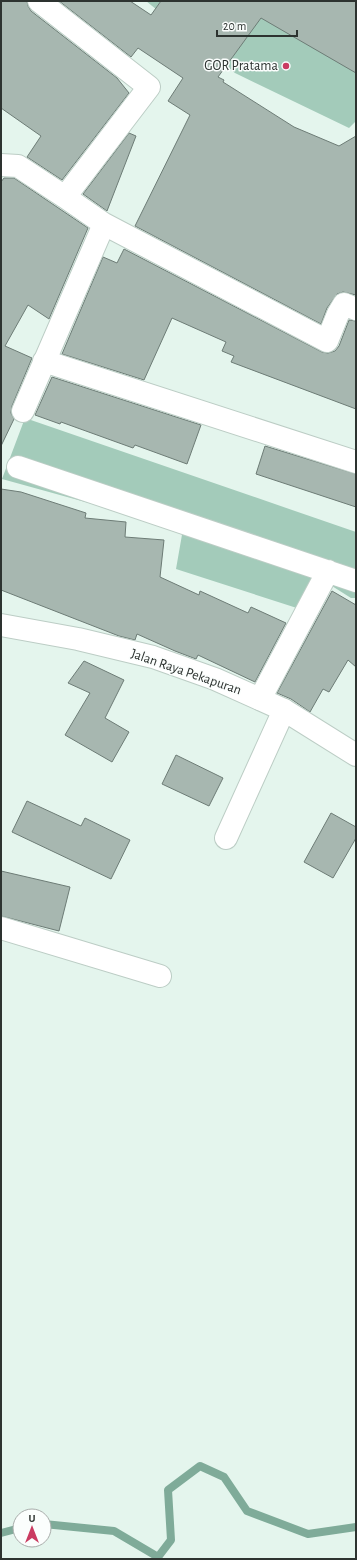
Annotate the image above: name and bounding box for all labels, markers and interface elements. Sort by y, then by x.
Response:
scale bar [217,12,297,38]
text: 20 m [223,20,246,32]
place label: GOR Pratama [204,59,279,73]
marker: GOR Pratama [281,61,291,71]
street label: Jalan Raya Pekapuran [129,647,243,697]
north arrow [12,1508,52,1548]
text: U [28,1513,36,1524]

